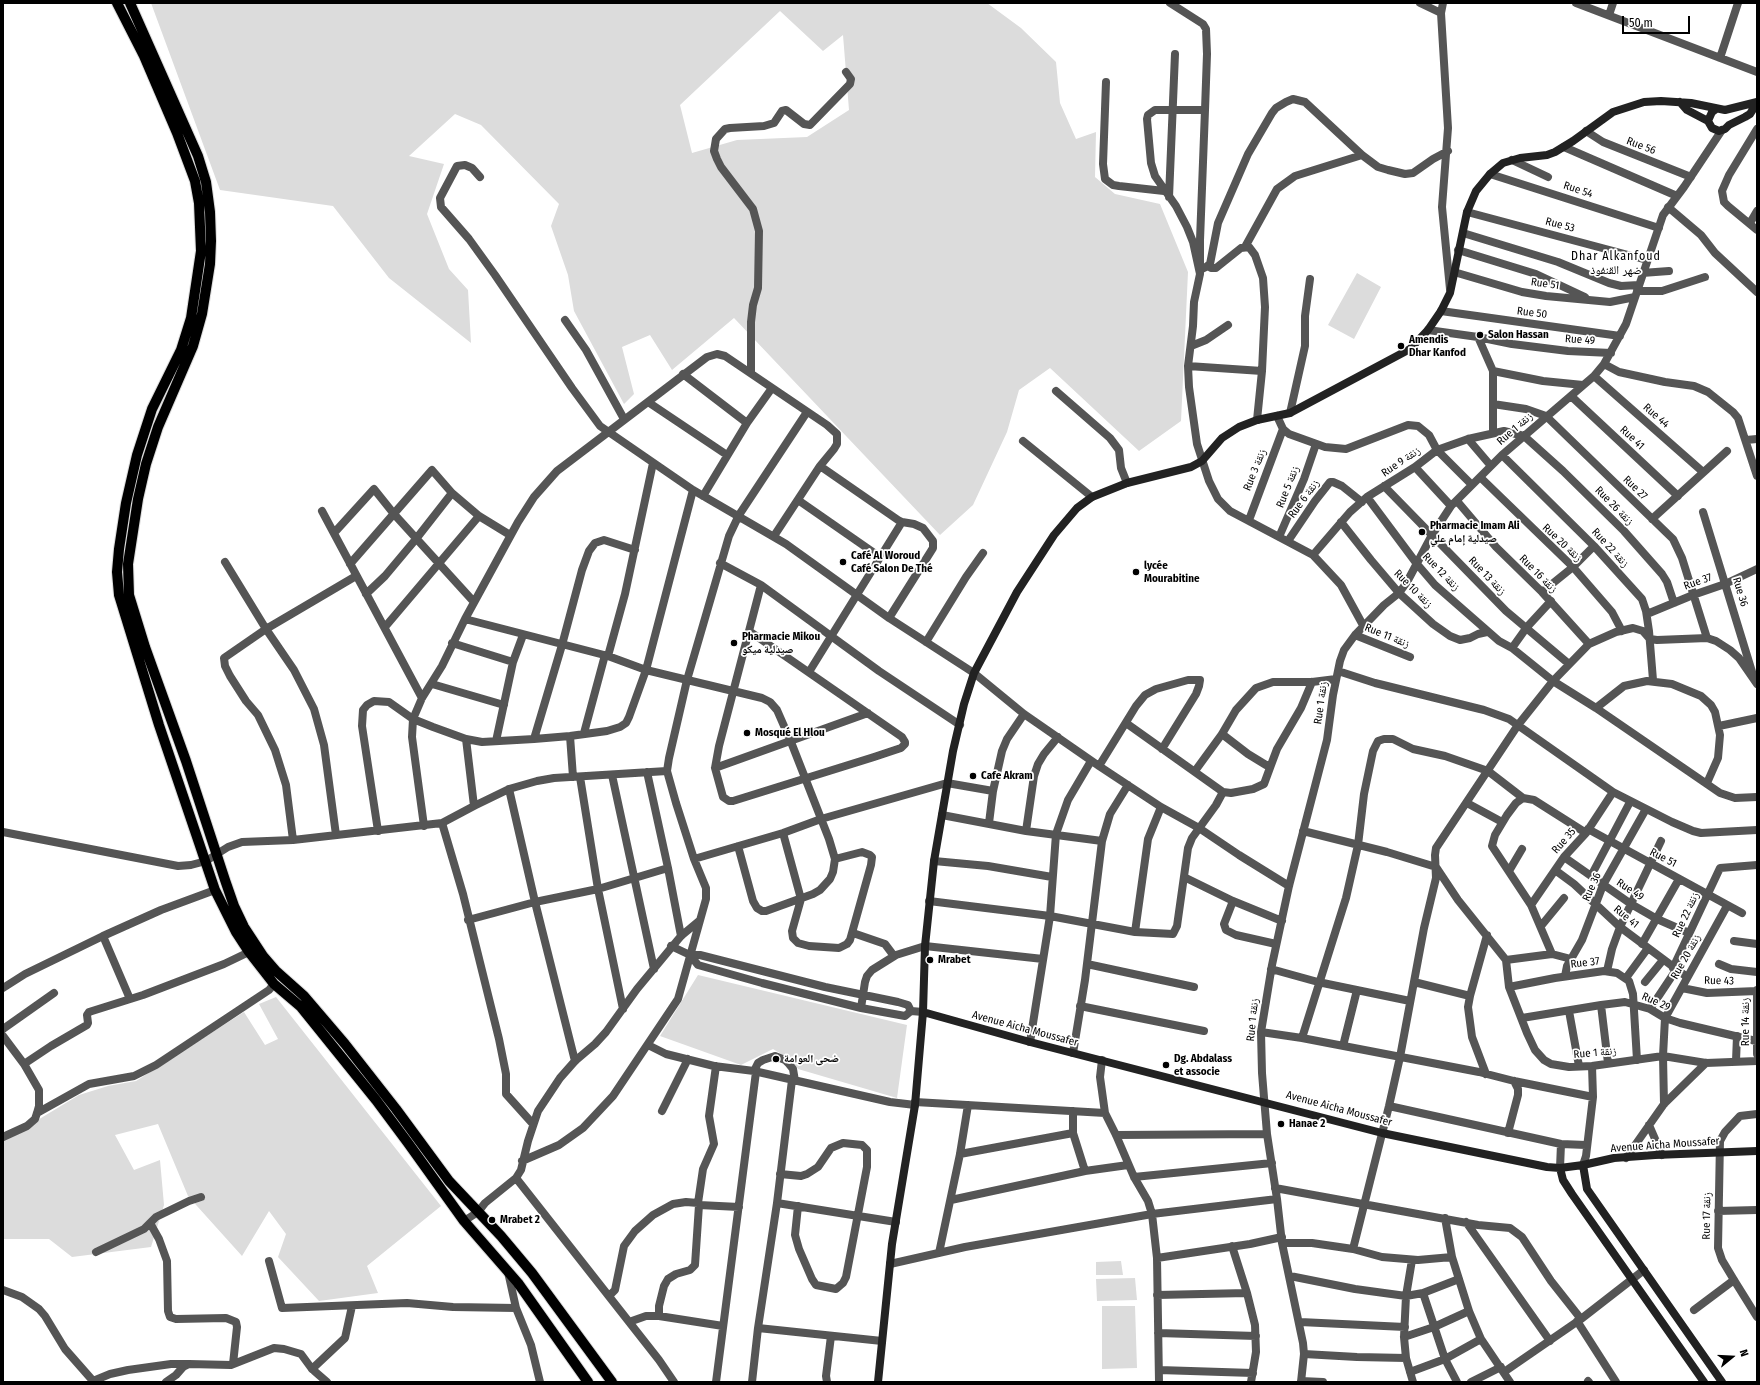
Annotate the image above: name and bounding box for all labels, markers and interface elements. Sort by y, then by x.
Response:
scale bar [1624,8,1692,34]
text: 50 m [1629,16,1653,30]
street label: Rue 56 [1625,134,1657,158]
street label: Rue 54 [1562,179,1594,201]
street label: Rue 53 [1544,215,1576,235]
district label: Dhar Alkanfoud ضهر القنفوذ [1571,250,1661,278]
street label: Rue 51 [1530,275,1560,293]
street label: Rue 50 [1516,305,1548,321]
place label: Salon Hassan [1488,328,1549,342]
marker: Salon Hassan [1475,330,1485,340]
street label: Rue 49 [1564,332,1596,348]
place label: Amendis Dhar Kanfod [1409,333,1466,359]
marker: Amendis Dhar Kanfod [1396,341,1406,351]
street label: Rue 44 [1640,401,1672,431]
street label: Rue 1 زنقة [1494,410,1536,448]
street label: Rue 41 [1617,423,1647,453]
street label: Rue 9 زنقة [1379,444,1423,480]
street label: Rue 3 زنقة [1241,447,1269,493]
street label: Rue 5 زنقة [1274,464,1302,510]
street label: Rue 27 [1620,473,1650,503]
street label: Rue 6 زنقة [1286,477,1322,521]
street label: Rue 26 زنقة [1592,484,1636,528]
place label: Pharmacie Imam Ali صيدلية إمام علي [1430,519,1520,545]
street label: Rue 20 زنقة [1539,521,1585,565]
street label: Rue 22 زنقة [1589,526,1631,570]
marker: Pharmacie Imam Ali صيدلية إمام علي [1417,527,1427,537]
place label: Café Al Woroud Café Salon De Thé [851,549,933,575]
street label: Rue 12 زنقة [1420,550,1462,594]
street label: Rue 16 زنقة [1516,552,1560,596]
street label: Rue 13 زنقة [1466,554,1508,598]
marker: Café Al Woroud Café Salon De Thé [838,557,848,567]
place label: lycée Mourabitine [1144,559,1200,585]
marker: lycée Mourabitine [1131,567,1141,577]
street label: Rue 10 زنقة [1391,567,1435,611]
street label: Rue 37 [1682,571,1714,593]
street label: Rue 36 [1729,576,1751,608]
street label: Rue 11 زنقة [1363,621,1411,651]
place label: Pharmacie Mikou صيدلية ميكو [742,630,820,656]
marker: Pharmacie Mikou صيدلية ميكو [729,638,739,648]
street label: Rue 1 زنقة [1311,681,1331,725]
place label: Mosqué El Hlou [755,726,825,740]
marker: Mosqué El Hlou [742,728,752,738]
place label: Cafe Akram [981,769,1033,783]
marker: Cafe Akram [968,771,978,781]
street label: Rue 35 [1549,825,1579,857]
street label: Rue 51 [1647,846,1679,870]
street label: Rue 36 [1580,871,1604,903]
street label: Rue 49 [1614,876,1646,904]
street label: Rue 22 زنقة [1670,890,1702,940]
street label: Rue 41 [1611,903,1641,931]
street label: Rue 20 زنقة [1668,932,1704,982]
place label: Mrabet [938,953,971,967]
marker: Mrabet [925,955,935,965]
street label: Rue 37 [1570,955,1600,971]
street label: Rue 43 [1704,974,1734,988]
street label: Rue 29 [1640,990,1672,1014]
street label: Rue 1 زنقة [1244,998,1262,1042]
street label: Rue 14 زنقة [1739,998,1753,1046]
street label: Avenue Aicha Moussafer [971,1008,1079,1050]
street label: Rue 1 زنقة [1573,1045,1617,1061]
place label: ضحى العوامة [784,1052,839,1066]
place label: Dg. Abdalass et associe [1174,1052,1232,1078]
marker: ضحى العوامة [771,1054,781,1064]
marker: Dg. Abdalass et associe [1161,1060,1171,1070]
street label: Avenue Aicha Moussafer [1285,1088,1393,1130]
place label: Hanae 2 [1289,1117,1325,1131]
marker: Hanae 2 [1276,1119,1286,1129]
street label: Avenue Aicha Moussafer [1610,1135,1720,1155]
street label: Rue 17 زنقة [1700,1192,1714,1240]
place label: Mrabet 2 [500,1213,540,1227]
marker: Mrabet 2 [487,1215,497,1225]
north arrow [1712,1337,1752,1377]
text: N [1737,1348,1751,1358]

